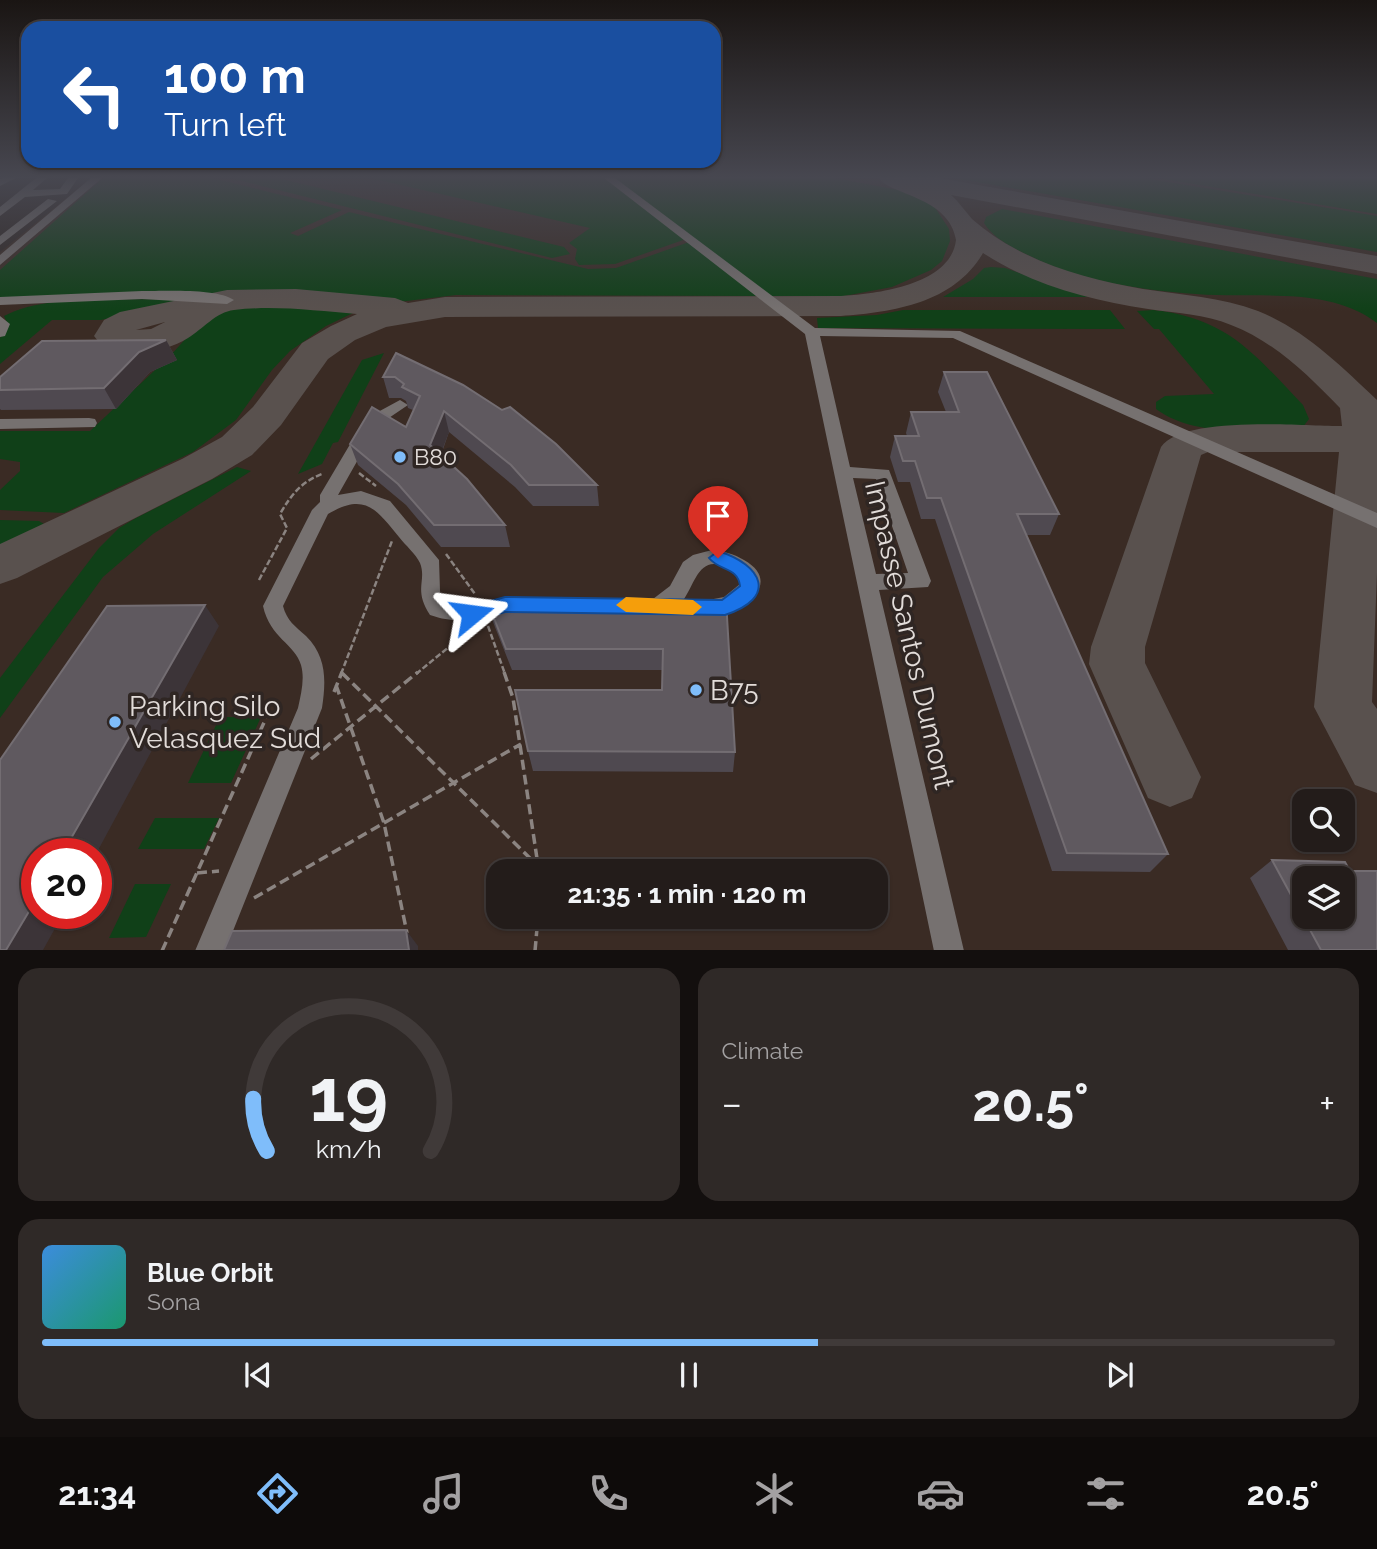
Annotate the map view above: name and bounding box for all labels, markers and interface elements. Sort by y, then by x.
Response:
text: 100 m [164,47,306,104]
icon: left [49,49,140,140]
text: Turn left [164,106,286,143]
place label: B80 [414,443,457,470]
marker: B80 [392,449,408,465]
street label: Impasse Santos Dumont [858,478,961,793]
pin [688,486,748,558]
icon: arrive [699,497,737,535]
position arrow [435,577,509,651]
place label: B75 [710,674,758,707]
marker: B75 [688,682,704,698]
place label: Parking Silo Velasquez Sud [129,690,321,755]
marker: Parking Silo Velasquez Sud [107,714,123,730]
map controls [1292,789,1355,929]
button: search [1292,789,1355,852]
speed limit sign: 20 [21,838,112,929]
button: layers [1292,866,1355,929]
text: 21:35 · 1 min · 120 m [567,879,807,909]
text: Climate [722,1037,803,1064]
text: 19 [309,1053,388,1138]
text: 20.5° [972,1072,1089,1133]
text: − [722,1081,742,1126]
text: + [1319,1081,1335,1126]
text: km/h [316,1133,382,1163]
text: Blue Orbit [147,1258,274,1288]
text: Sona [147,1288,201,1315]
icon: previous [239,1356,277,1394]
icon: pause [670,1356,708,1394]
icon: next [1101,1356,1139,1394]
icon: directions [253,1469,302,1518]
icon: music [419,1469,468,1518]
icon: phone [584,1469,633,1518]
icon: climate [750,1469,799,1518]
icon: car [916,1469,965,1518]
icon: filters [1081,1469,1130,1518]
text: 21:34 [58,1475,136,1512]
text: 20.5° [1247,1475,1319,1512]

